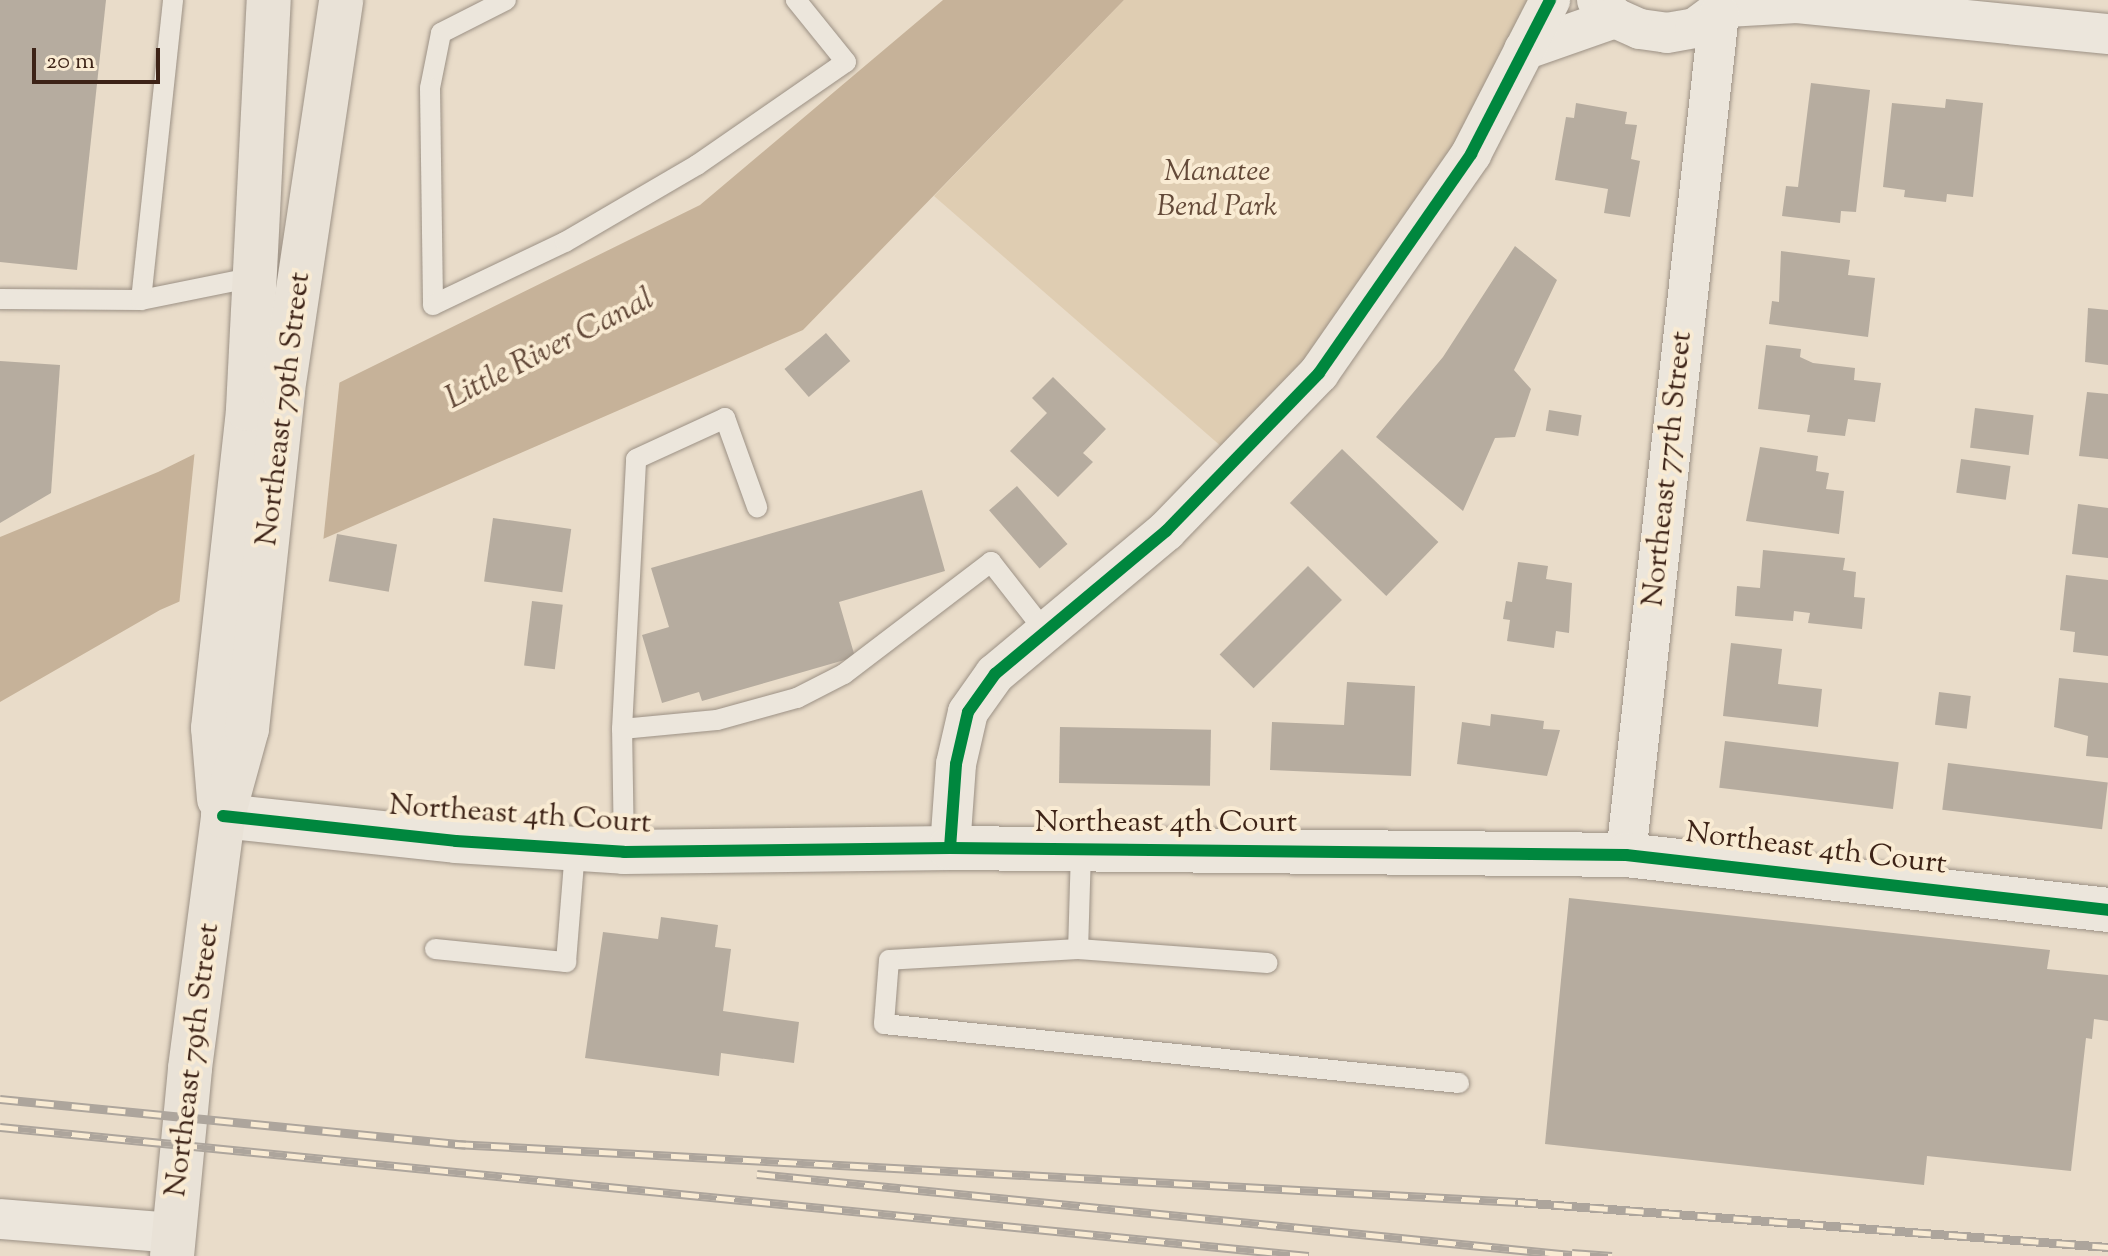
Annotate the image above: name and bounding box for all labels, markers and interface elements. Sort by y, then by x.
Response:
scale bar [36,32,164,82]
text: 20 m [46,45,95,79]
park label: Manatee Bend Park [1157,155,1277,226]
street label: Northeast 79th Street [250,270,320,548]
water label: Little River Canal [439,281,661,419]
street label: Northeast 77th Street [1637,329,1701,609]
street label: Northeast 4th Court [388,789,652,843]
street label: Northeast 4th Court [1035,806,1297,842]
street label: Northeast 4th Court [1683,816,1949,884]
street label: Northeast 79th Street [159,921,229,1199]

